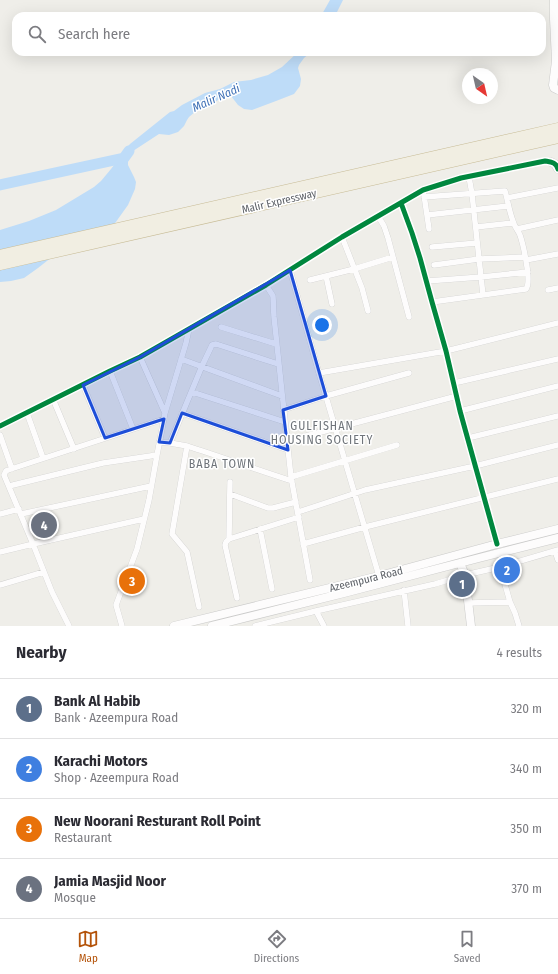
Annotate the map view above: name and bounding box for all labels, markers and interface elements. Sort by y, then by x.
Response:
search box [12,12,546,56]
icon: search [26,23,48,45]
text: Search here [58,25,130,43]
north arrow [462,68,498,104]
water label: Malir Nadi [190,81,242,115]
street label: Malir Expressway [240,187,318,216]
your location [312,315,332,335]
district label: GULFISHAN HOUSING SOCIETY [271,419,373,447]
district label: BABA TOWN [189,457,255,471]
pin: 4 [31,510,57,540]
pin: 2 [494,555,520,585]
street label: Azeempura Road [328,564,404,595]
pin: 3 [119,566,145,596]
pin: 1 [449,569,475,599]
text: Nearby [16,642,67,663]
text: 4 results [496,645,542,660]
text: Bank Al Habib [54,692,140,710]
text: 1 [26,701,32,716]
text: 320 m [511,701,542,716]
text: Bank · Azeempura Road [54,710,178,725]
text: Karachi Motors [54,752,148,770]
text: 2 [26,761,32,776]
text: 340 m [510,761,542,776]
text: Shop · Azeempura Road [54,770,179,785]
text: New Noorani Resturant Roll Point [54,812,261,830]
text: 3 [26,821,32,836]
text: 350 m [510,821,542,836]
text: Restaurant [54,830,112,845]
text: Jamia Masjid Noor [54,872,166,890]
text: 4 [26,881,32,896]
text: 370 m [511,881,542,896]
text: Mosque [54,890,96,905]
tab: Map [77,928,99,965]
tab: Directions [254,928,299,965]
tab: Saved [454,928,481,965]

